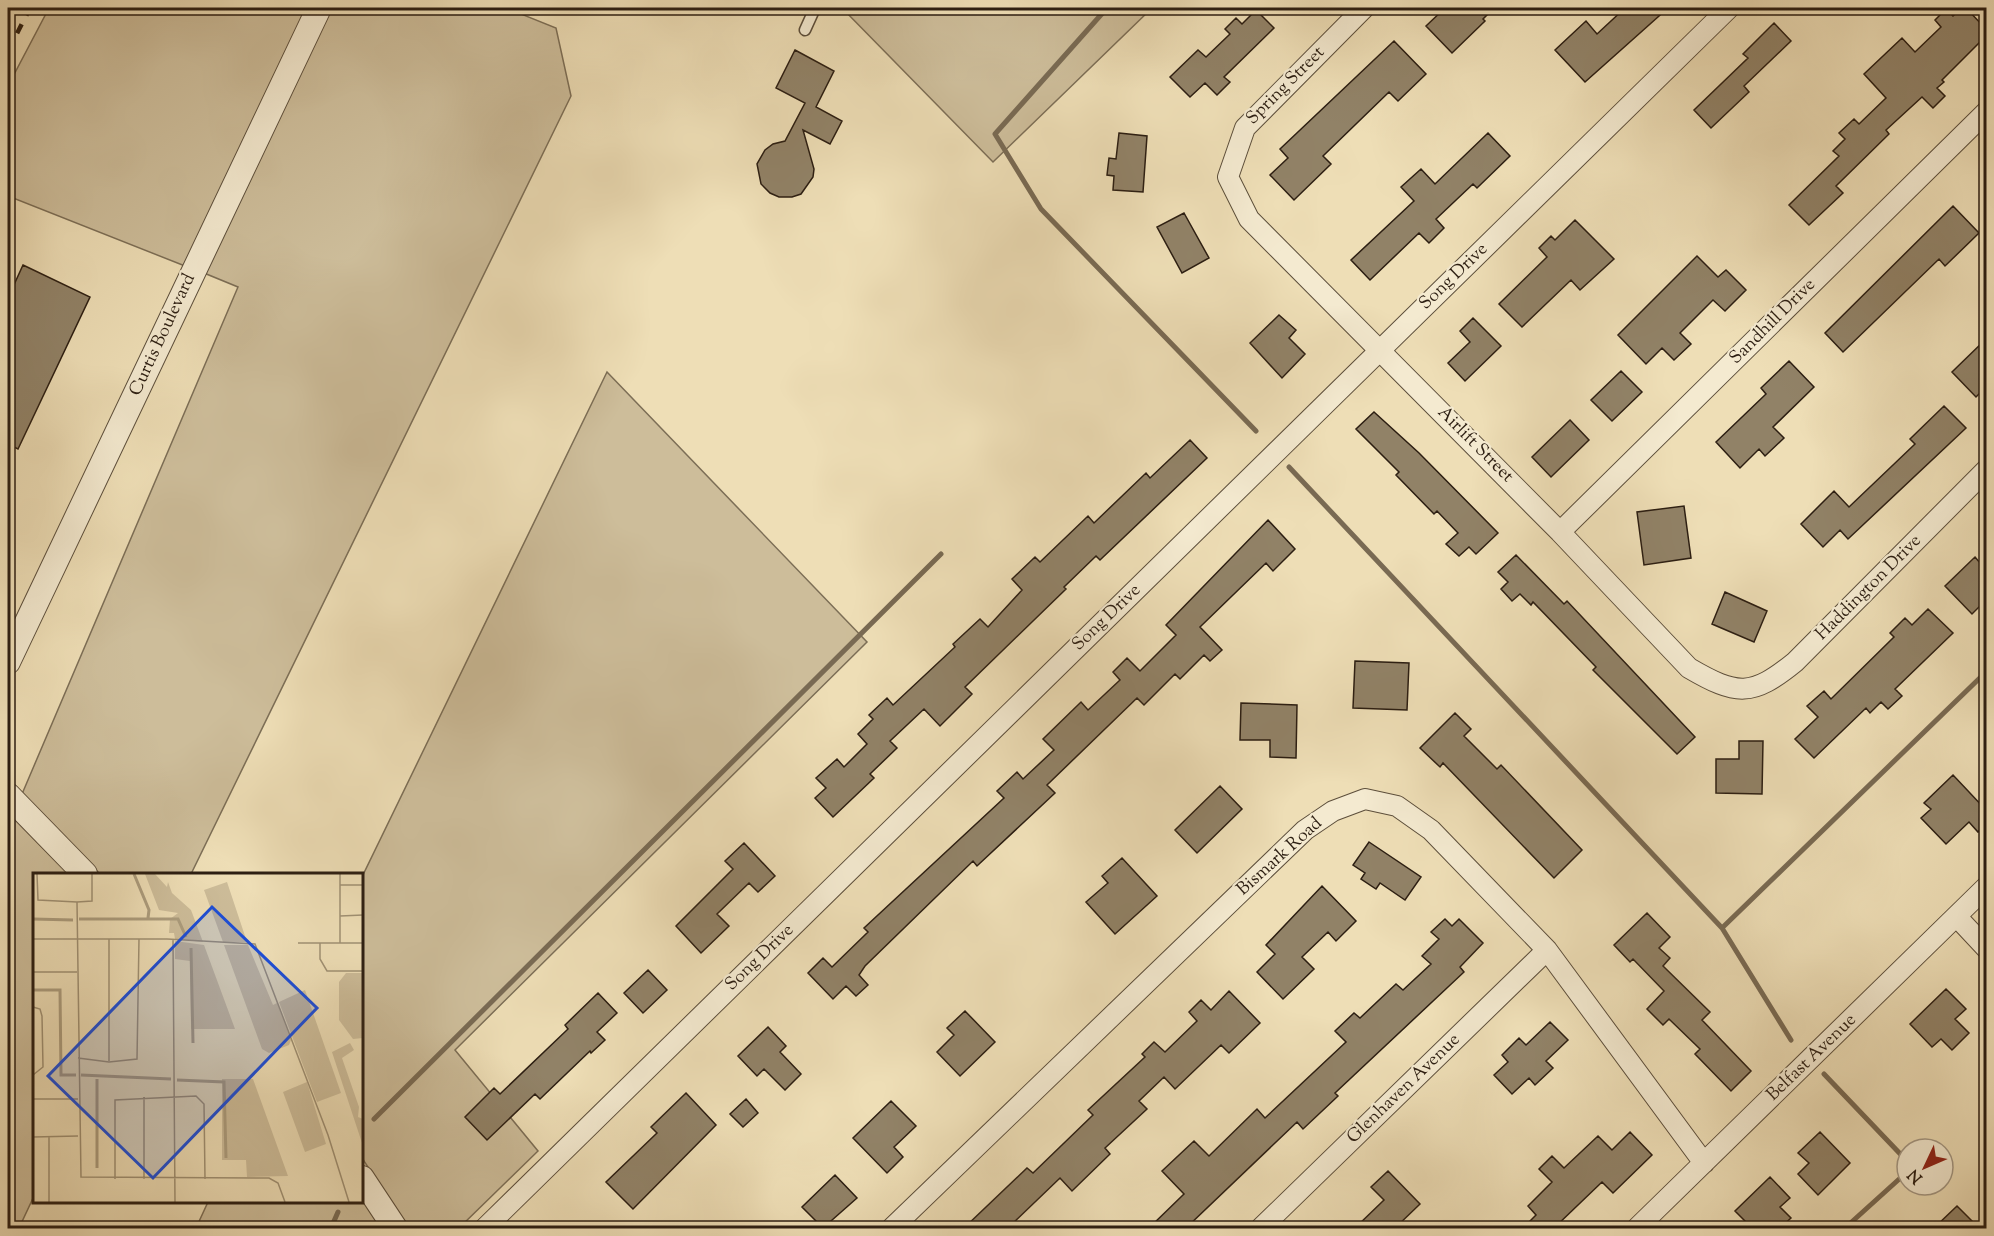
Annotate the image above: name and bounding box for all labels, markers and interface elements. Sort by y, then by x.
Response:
street label: Spring Street [1241,41,1331,131]
street label: Song Drive [1414,237,1494,317]
street label: Curtis Boulevard [123,269,203,401]
street label: Sandhill Drive [1724,273,1822,371]
street label: Airlift Street [1431,401,1519,489]
street label: Haddington Drive [1810,529,1928,647]
street label: Song Drive [1067,578,1147,658]
street label: Bismark Road [1231,811,1329,903]
inset map [33,873,363,1203]
street label: Song Drive [720,918,800,998]
street label: Belfast Avenue [1761,1008,1863,1108]
street label: Glenhaven Avenue [1341,1028,1467,1150]
north arrow [1895,1137,1955,1197]
text: N [1903,1163,1929,1188]

